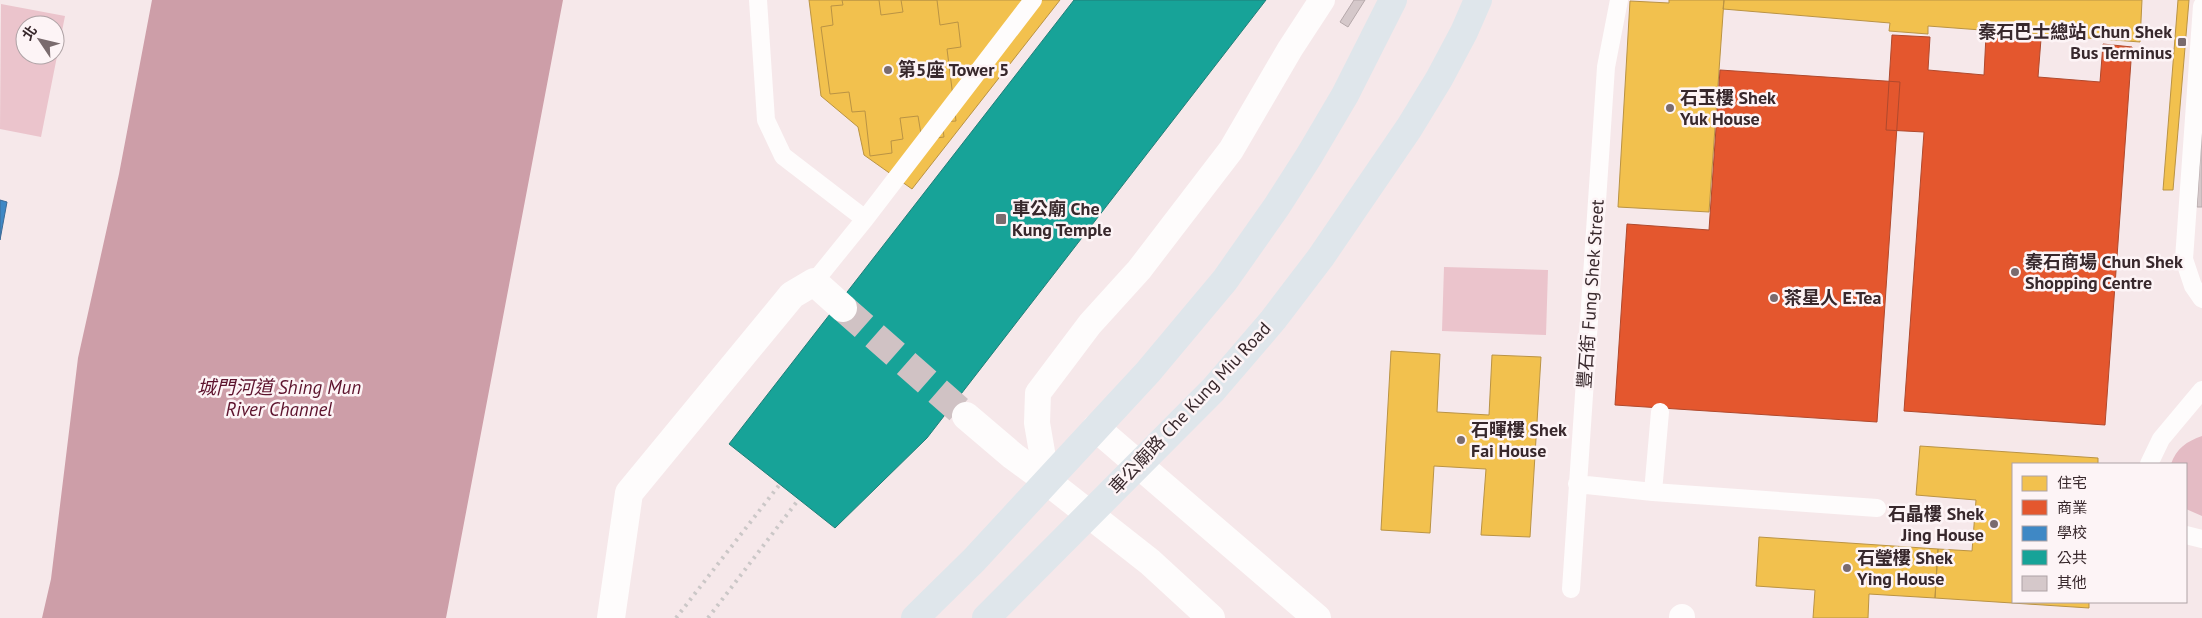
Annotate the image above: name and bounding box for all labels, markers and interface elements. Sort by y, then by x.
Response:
north arrow [15,15,65,65]
place label: 秦石巴士總站 Chun Shek Bus Terminus [1978,20,2172,64]
text: 北 [18,22,41,43]
marker: 秦石巴士總站 Chun Shek Bus Terminus [2176,36,2188,48]
place label: 第5座 Tower 5 [898,58,1009,81]
marker: 第5座 Tower 5 [882,64,894,76]
place label: 石玉樓 Shek Yuk House [1679,86,1776,130]
marker: 石玉樓 Shek Yuk House [1664,102,1676,114]
place label: 車公廟 Che Kung Temple [1012,197,1112,241]
street label: 豐石街 Fung Shek Street [1572,199,1609,389]
marker: 車公廟 Che Kung Temple [994,212,1008,226]
place label: 秦石商場 Chun Shek Shopping Centre [2025,250,2183,294]
marker: 秦石商場 Chun Shek Shopping Centre [2009,266,2021,278]
place label: 茶星人 E.Tea [1784,286,1881,309]
marker: 茶星人 E.Tea [1768,292,1780,304]
street label: 車公廟路 Che Kung Miu Road [1104,317,1275,499]
water label: 城門河道 Shing Mun River Channel [197,375,361,421]
place label: 石暉樓 Shek Fai House [1471,418,1567,462]
marker: 石暉樓 Shek Fai House [1455,434,1467,446]
legend [2012,463,2187,603]
text: 住宅 [2057,473,2087,492]
text: 商業 [2057,498,2087,517]
place label: 石晶樓 Shek Jing House [1888,502,1984,546]
marker: 石晶樓 Shek Jing House [1988,518,2000,530]
text: 學校 [2057,523,2087,542]
place label: 石瑩樓 Shek Ying House [1856,546,1953,590]
text: 公共 [2057,548,2087,567]
marker: 石瑩樓 Shek Ying House [1841,562,1853,574]
text: 其他 [2057,573,2087,592]

